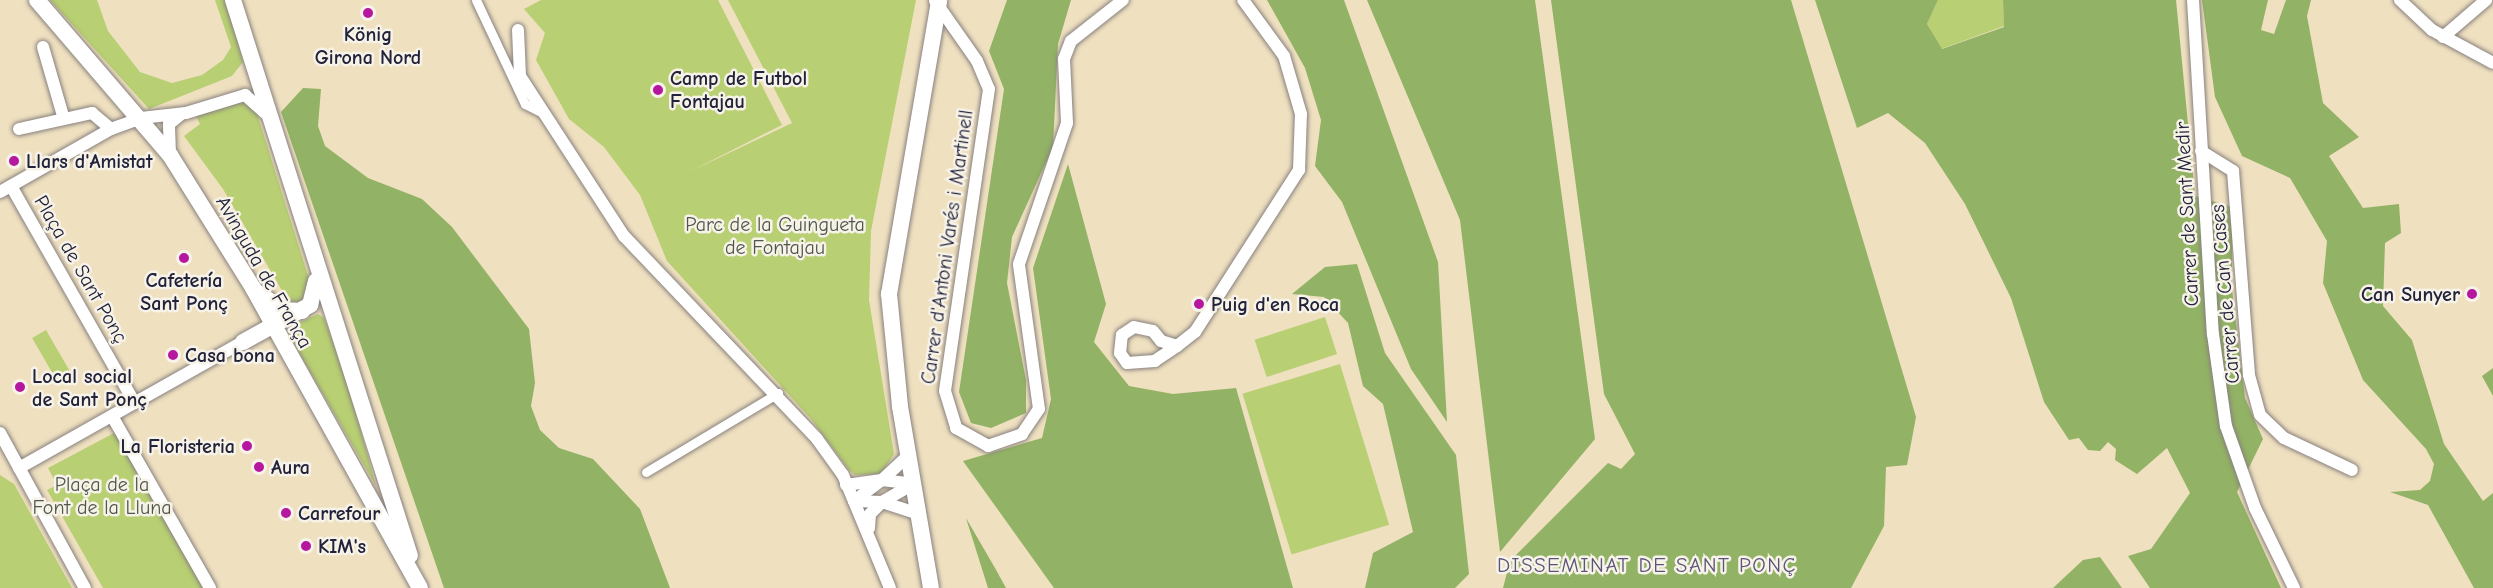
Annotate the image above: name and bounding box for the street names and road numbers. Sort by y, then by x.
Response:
street label: Carrer d'Antoni Varés i Martinell [916,108,978,386]
street label: Carrer de Sant Medir [2170,121,2204,307]
street label: Plaça de Sant Ponç [29,191,133,347]
street label: Avinguda de França [211,192,317,352]
street label: Carrer de Can Cases [2205,204,2245,384]

